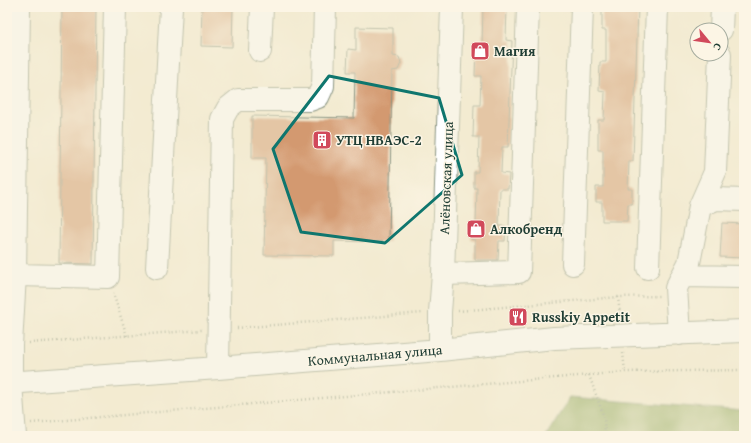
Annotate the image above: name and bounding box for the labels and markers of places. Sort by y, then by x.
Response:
shop icon: Магия [469,40,491,62]
place label: Магия [494,41,536,61]
building icon: УТЦ НВАЭС-2 [311,129,333,151]
place label: УТЦ НВАЭС-2 [336,130,422,150]
shop icon: Алкобренд [465,218,487,240]
place label: Алкобренд [490,219,563,239]
restaurant icon: Russkiy Appetit [507,306,529,328]
place label: Russkiy Appetit [532,307,631,327]

